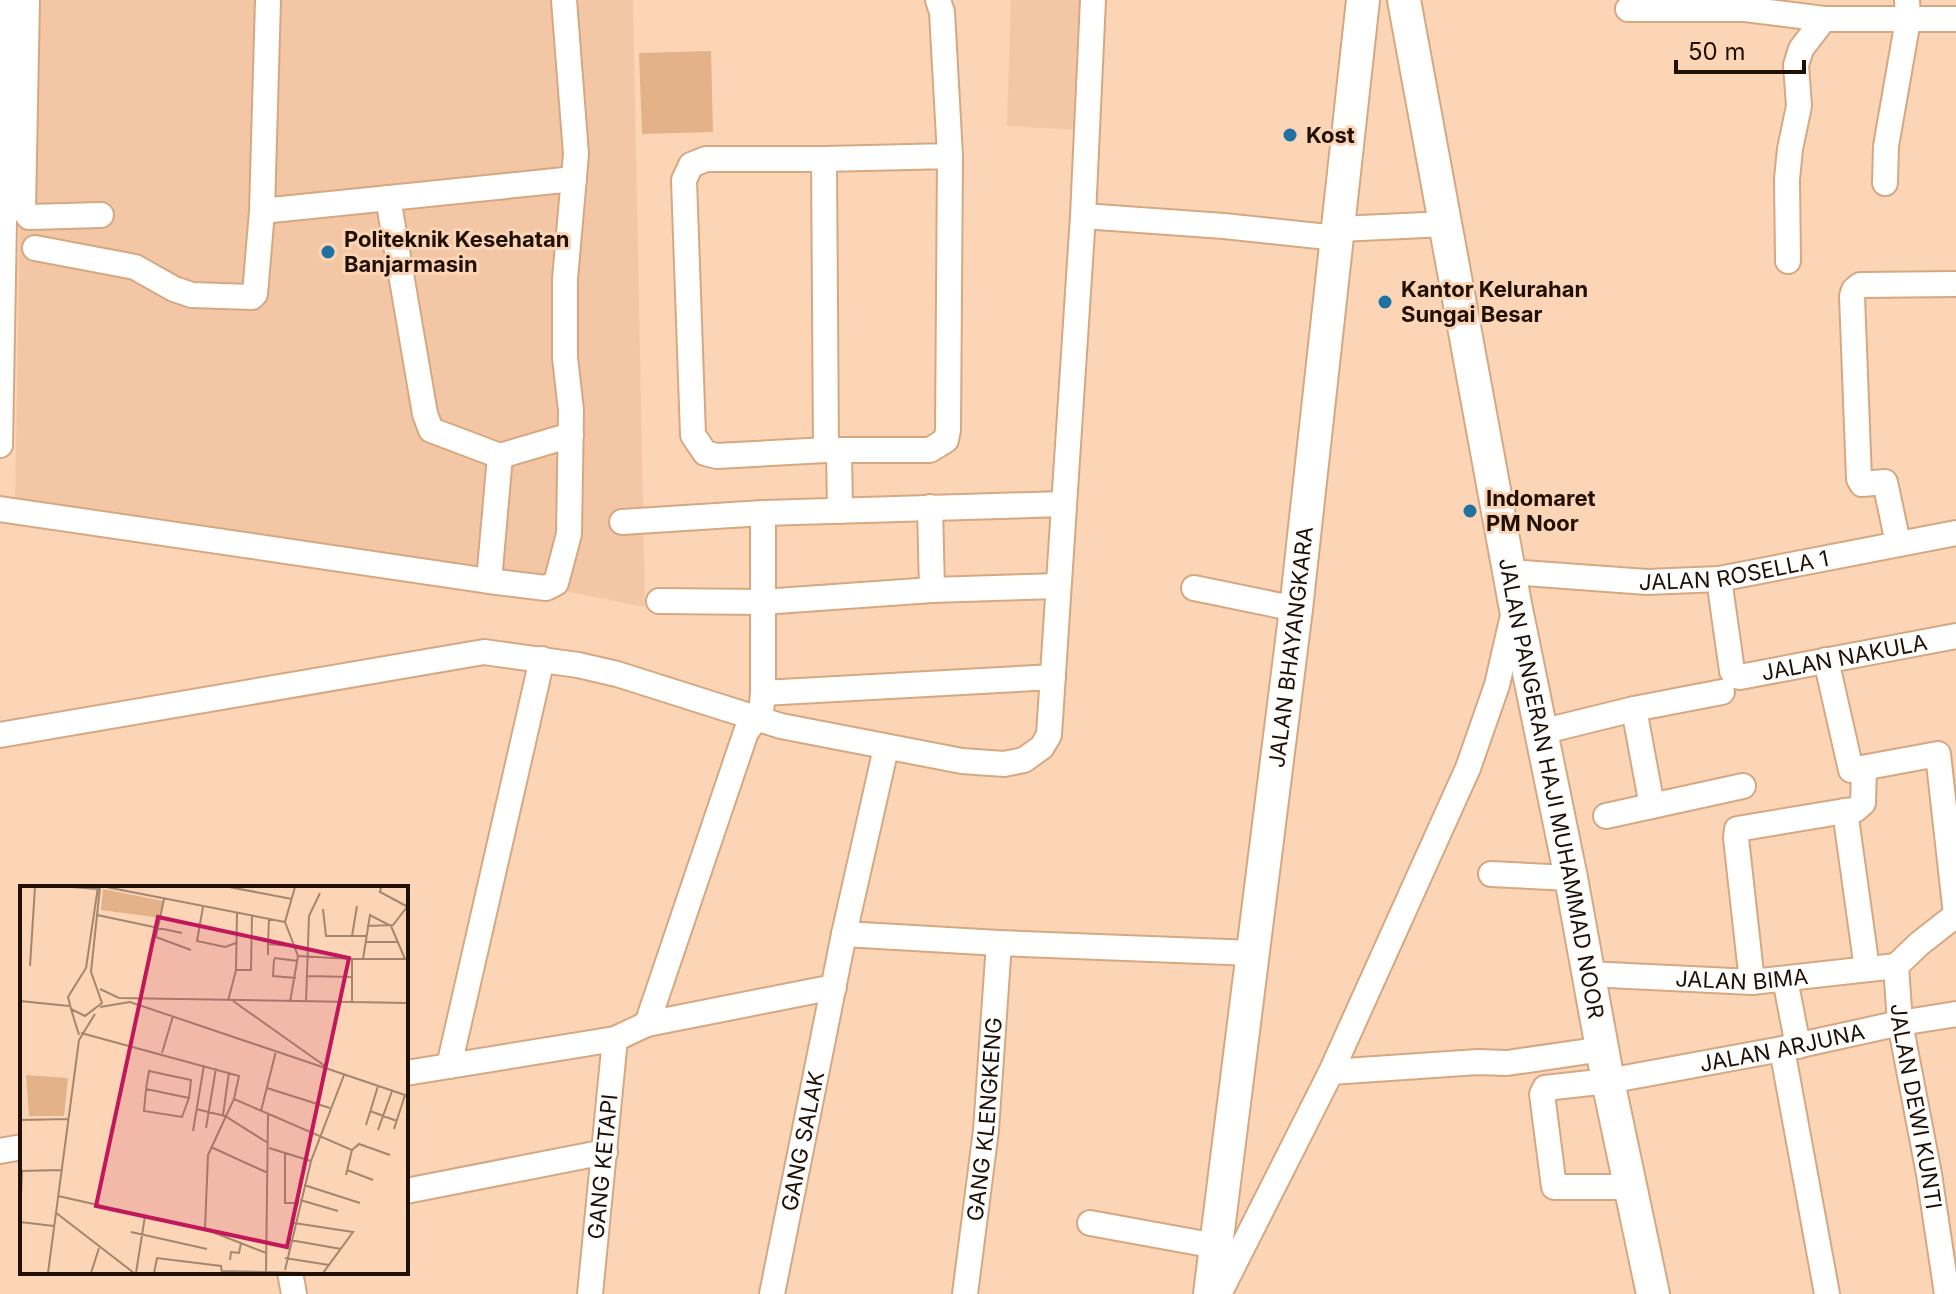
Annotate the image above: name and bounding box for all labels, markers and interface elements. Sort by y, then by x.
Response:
scale bar [1676,24,1804,74]
text: 50 m [1688,37,1746,66]
place label: Kost [1306,122,1355,148]
marker: Kost [1281,126,1299,144]
place label: Politeknik Kesehatan Banjarmasin [344,226,569,277]
marker: Politeknik Kesehatan Banjarmasin [319,243,337,261]
place label: Kantor Kelurahan Sungai Besar [1401,276,1588,327]
marker: Kantor Kelurahan Sungai Besar [1376,293,1394,311]
place label: Indomaret PM Noor [1486,485,1596,536]
marker: Indomaret PM Noor [1461,502,1479,520]
street label: JALAN BHAYANGKARA [1263,525,1318,769]
street label: JALAN ROSELLA 1 [1638,545,1831,595]
street label: JALAN PANGERAN HAJI MUHAMMAD NOOR [1494,556,1609,1021]
street label: JALAN NAKULA [1759,629,1929,686]
inset map [20,886,408,1274]
street label: JALAN BIMA [1675,963,1809,995]
street label: JALAN DEWI KUNTI [1886,1003,1947,1211]
street label: GANG KLENGKENG [961,1016,1007,1223]
street label: JALAN ARJUNA [1697,1018,1867,1077]
street label: GANG SALAK [776,1069,829,1213]
street label: GANG KETAPI [582,1093,623,1240]

